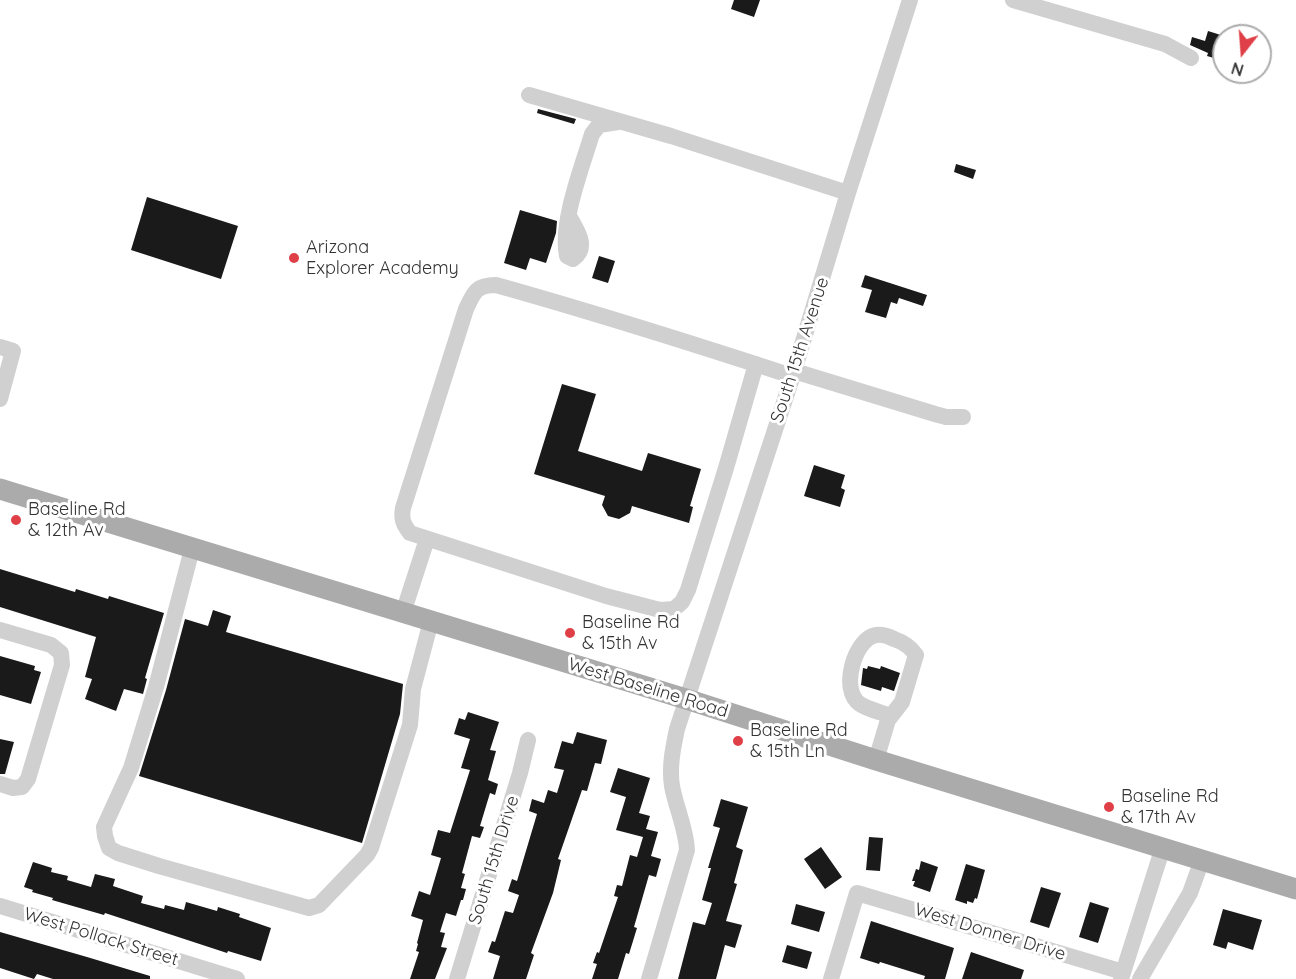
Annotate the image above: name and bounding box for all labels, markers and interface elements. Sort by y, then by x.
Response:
north arrow [1212,24,1272,84]
text: N [1229,58,1246,81]
place label: Arizona Explorer Academy [306,237,459,280]
marker: Arizona Explorer Academy [287,251,301,265]
street label: South 15th Avenue [766,275,834,425]
place label: Baseline Rd & 12th Av [28,499,126,542]
marker: Baseline Rd & 12th Av [9,513,23,527]
place label: Baseline Rd & 15th Av [582,612,680,654]
marker: Baseline Rd & 15th Av [563,626,577,640]
street label: West Baseline Road [565,653,731,723]
place label: Baseline Rd & 15th Ln [750,720,848,762]
marker: Baseline Rd & 15th Ln [731,734,745,748]
place label: Baseline Rd & 17th Av [1121,786,1219,828]
street label: South 15th Drive [464,793,524,927]
marker: Baseline Rd & 17th Av [1102,800,1116,814]
street label: West Donner Drive [912,899,1068,965]
street label: West Pollack Street [21,903,181,971]

